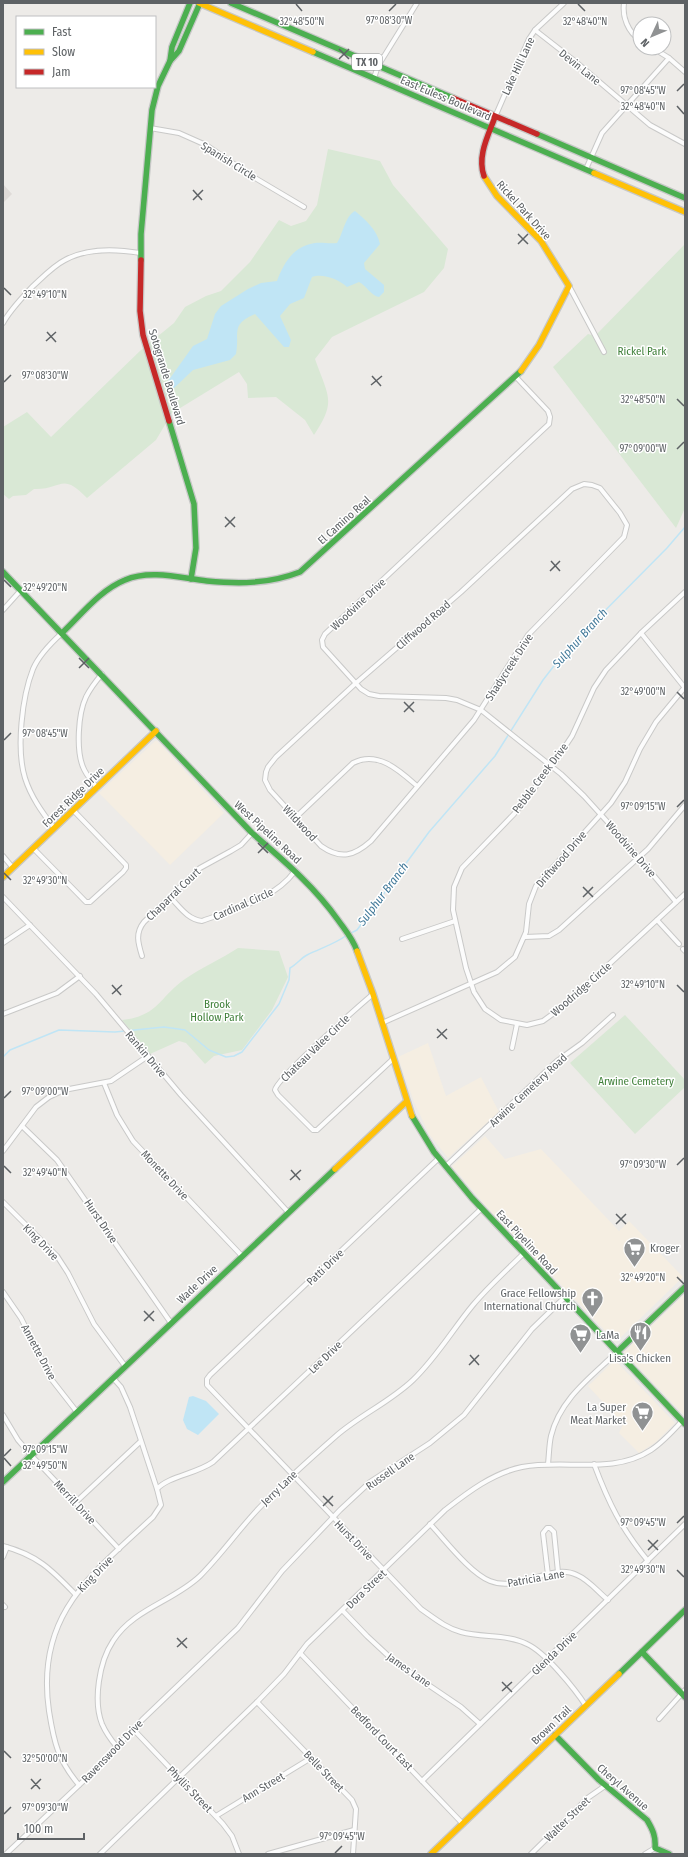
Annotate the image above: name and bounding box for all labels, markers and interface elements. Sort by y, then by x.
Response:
text: 97°08'30"W [366,15,413,27]
legend [16,16,156,88]
text: 32°48'50"N [280,16,324,28]
text: 32°48'40"N [563,16,607,28]
north arrow [632,16,672,56]
text: Fast [52,25,71,39]
street label: Lake Hill Lane [499,35,538,97]
text: N [638,36,652,49]
text: Slow [52,45,75,59]
street label: Devin Lane [556,47,603,88]
road number: TX 10 [352,54,382,70]
text: Jam [52,65,70,79]
street label: East Euless Boulevard [398,73,493,123]
text: 97°08'45"W [620,85,666,97]
text: 32°48'40"N [621,101,665,113]
street label: Spanish Circle [199,139,259,184]
street label: Rickel Park Drive [494,178,553,242]
text: 32°49'10"N [23,289,67,301]
street label: Sotogrande Boulevard [146,328,187,427]
park label: Rickel Park [618,345,667,358]
text: 97°08'30"W [22,370,69,382]
text: 32°48'50"N [621,394,665,406]
text: 97°09'00"W [619,443,667,455]
street label: El Camino Real [315,493,373,547]
street label: Woodvine Drive [328,576,389,633]
text: 32°49'20"N [23,582,67,594]
street label: Cliffwood Road [393,598,453,653]
water label: Sulphur Branch [549,605,610,671]
street label: Shadycreek Drive [483,631,536,703]
text: 32°49'00"N [620,686,666,698]
text: 97°08'45"W [22,728,68,740]
street label: Pebble Creek Drive [510,741,571,816]
street label: Forest Ridge Drive [40,765,107,830]
street label: West Pipeline Road [232,798,304,867]
text: 97°09'15"W [620,801,666,813]
street label: Wildwood [280,803,320,844]
street label: Woodvine Drive [603,819,659,880]
street label: Driftwood Drive [533,828,589,890]
water label: Sulphur Branch [354,860,411,929]
street label: Chaparral Court [144,865,203,923]
text: 32°49'30"N [23,875,67,887]
street label: Cardinal Circle [211,885,275,924]
street label: Woodridge Circle [548,960,614,1019]
text: 32°49'10"N [621,979,665,991]
park label: Brook Hollow Park [190,998,245,1024]
street label: Chateau Valee Circle [278,1012,353,1085]
street label: Rankin Drive [122,1028,169,1080]
street label: Arwine Cemetery Road [487,1051,570,1130]
park label: Arwine Cemetery [598,1075,674,1088]
text: 97°09'00"W [21,1086,69,1098]
street label: Monette Drive [138,1148,191,1203]
text: 97°09'30"W [620,1159,667,1171]
text: 32°49'40"N [23,1167,67,1179]
street label: Hurst Drive [81,1197,120,1246]
street label: East Pipeline Road [493,1207,560,1277]
street label: King Drive [20,1221,61,1263]
supermarket icon: Kroger [621,1235,647,1268]
place label: Kroger [650,1242,680,1255]
street label: Patti Drive [304,1247,347,1288]
street label: Wade Drive [174,1262,220,1306]
text: 32°49'20"N [621,1272,665,1284]
church icon: Grace Fellowship International Church [579,1286,605,1319]
place label: Grace Fellowship International Church [484,1287,576,1313]
restaurant icon: Lisa's Chicken [627,1319,653,1352]
street label: Annette Drive [18,1322,59,1382]
supermarket icon: LaMa [567,1322,593,1355]
place label: LaMa [596,1329,619,1342]
street label: Lee Drive [306,1338,345,1376]
place label: Lisa's Chicken [609,1352,671,1365]
supermarket icon: La Super Meat Market [629,1400,655,1433]
place label: La Super Meat Market [570,1401,626,1427]
text: 97°09'15"W [22,1444,68,1456]
street label: Russell Lane [364,1450,417,1493]
text: 32°49'50"N [23,1460,67,1472]
street label: Jerry Lane [259,1468,300,1509]
street label: Merrill Drive [51,1478,98,1527]
text: 97°09'45"W [620,1517,666,1529]
street label: Hurst Drive [332,1518,376,1563]
street label: King Drive [75,1553,116,1595]
text: 32°49'30"N [621,1564,665,1576]
street label: Dora Street [344,1567,389,1612]
street label: Patricia Lane [507,1567,566,1590]
street label: Glenda Drive [529,1629,580,1678]
street label: James Lane [384,1650,433,1690]
street label: Brown Trail [529,1703,574,1747]
street label: Bedford Court East [348,1704,416,1773]
street label: Ravenswood Drive [79,1717,146,1785]
street label: Belle Street [301,1748,347,1795]
text: 32°50'00"N [22,1753,68,1765]
street label: Cheryl Avenue [594,1761,651,1813]
street label: Phyllis Street [164,1764,215,1815]
street label: Ann Street [240,1770,287,1805]
street label: Walter Street [542,1794,593,1844]
text: 97°09'30"W [22,1802,69,1814]
scale bar [18,1815,84,1841]
text: 100 m [24,1822,53,1836]
text: 97°09'45"W [319,1831,365,1843]

